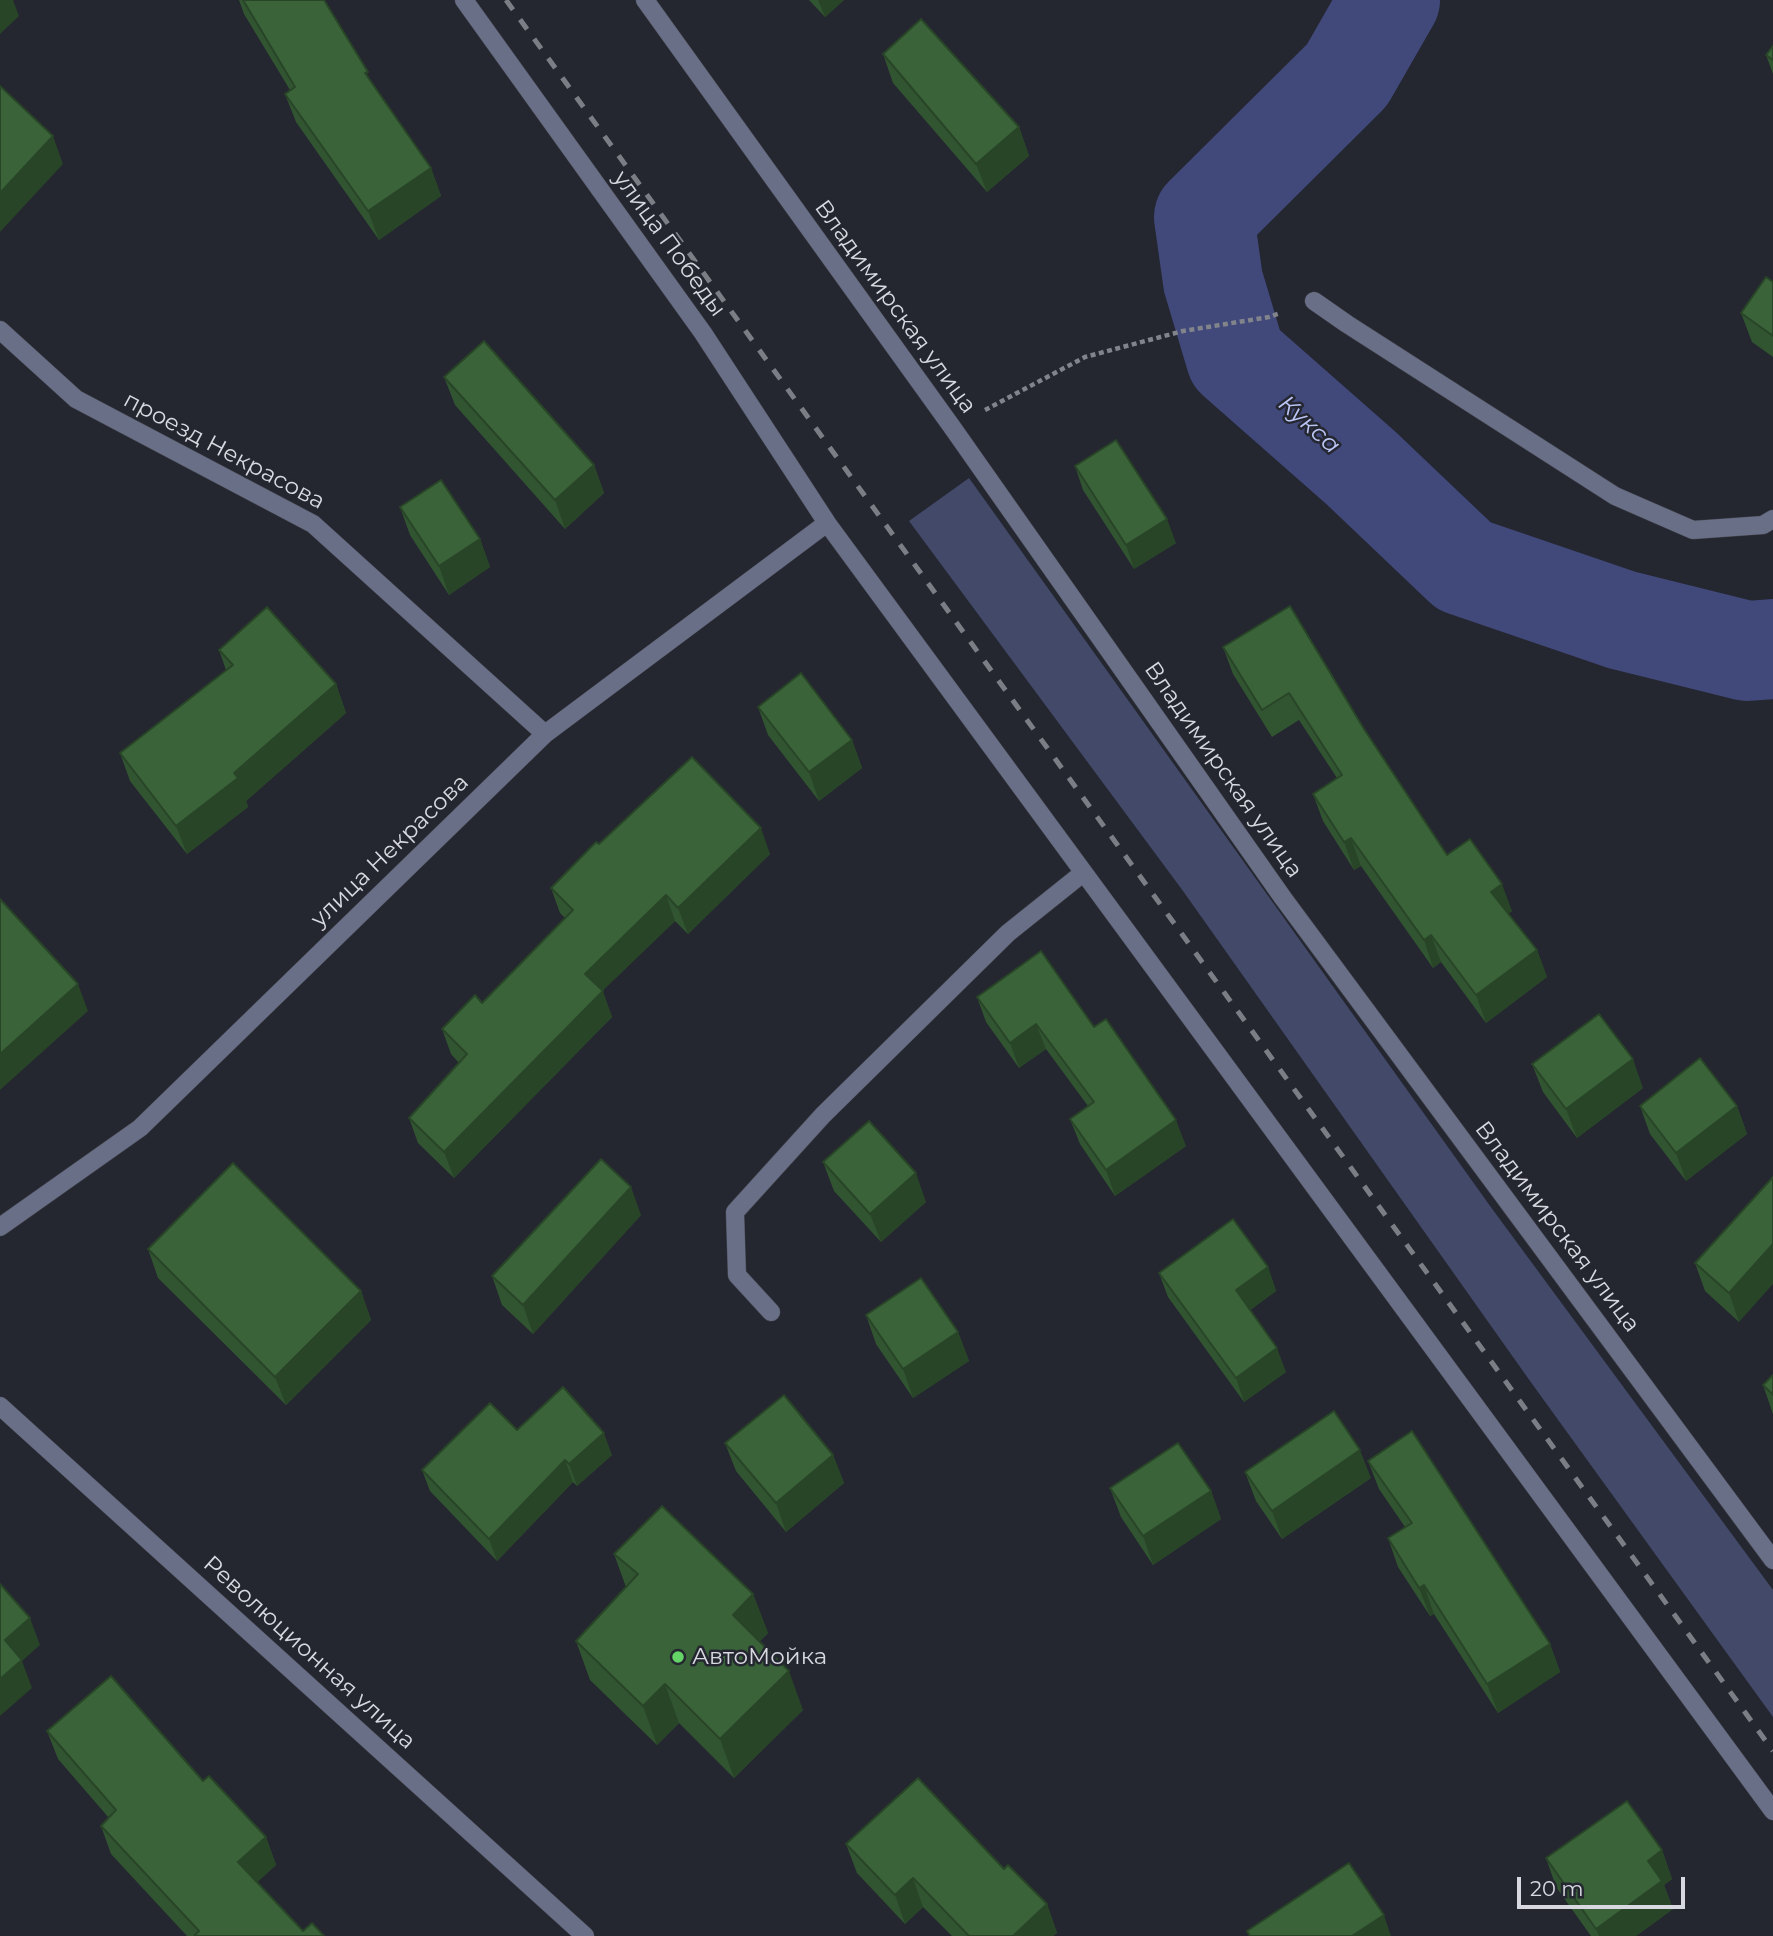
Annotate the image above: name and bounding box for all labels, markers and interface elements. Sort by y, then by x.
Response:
street label: улица Победы [607,166,731,322]
street label: Владимирская улица [808,195,982,419]
street label: проезд Некрасова [119,386,329,516]
water label: Кукса [1272,390,1346,460]
street label: Владимирская улица [1138,657,1308,883]
street label: улица Некрасова [306,769,474,933]
street label: Владимирская улица [1469,1116,1645,1338]
street label: Революционная улица [197,1551,421,1755]
place label: АвтоМойка [692,1643,827,1671]
marker: АвтоМойка [670,1649,686,1665]
scale bar [1521,1862,1689,1906]
text: 20 m [1530,1876,1584,1901]

